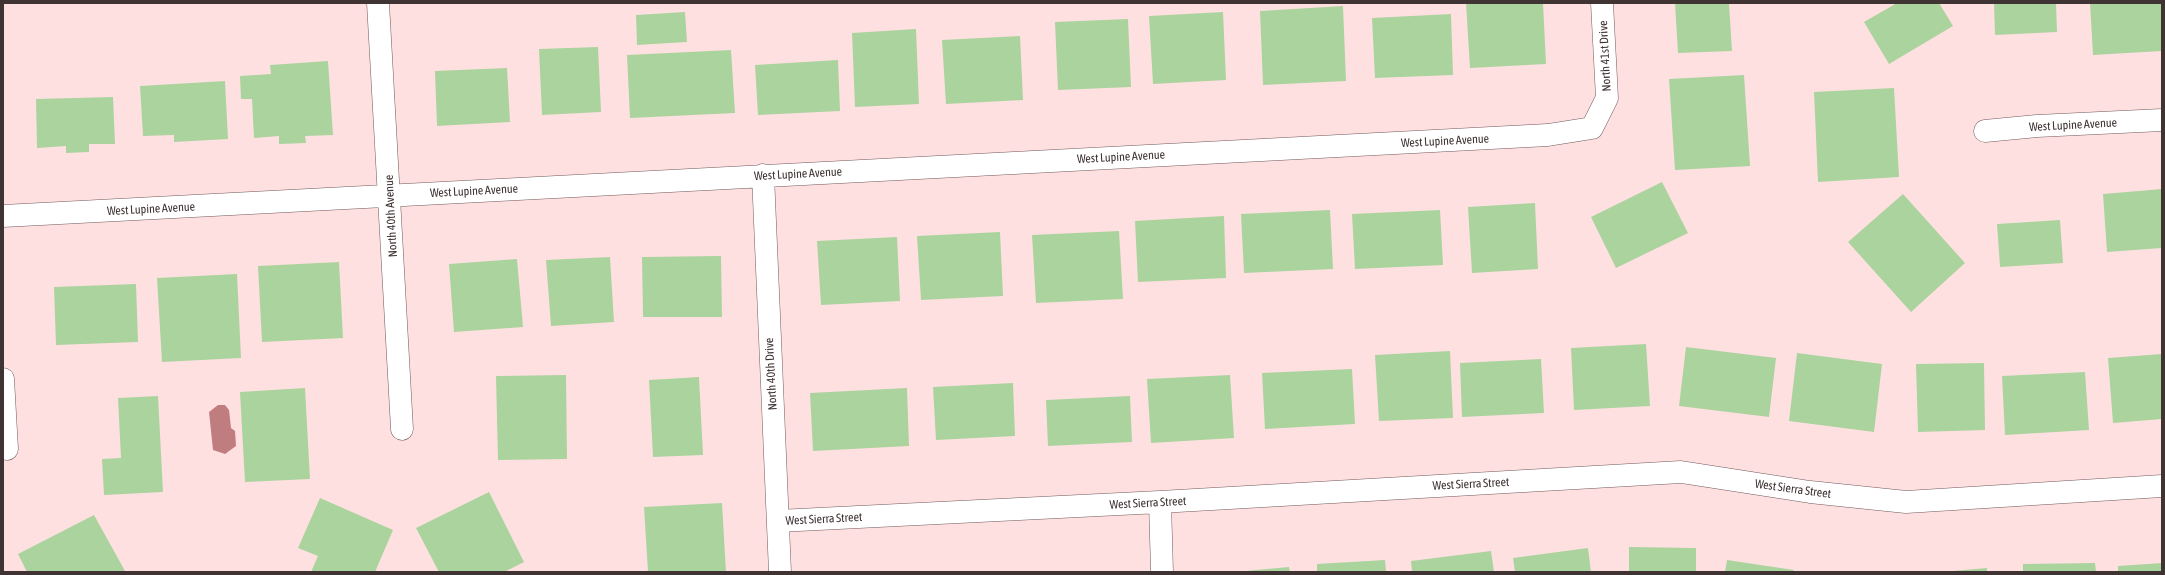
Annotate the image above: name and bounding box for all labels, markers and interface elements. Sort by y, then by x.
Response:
street label: North 41st Drive [1596,20,1614,92]
street label: West Lupine Avenue [2029,116,2117,134]
street label: West Lupine Avenue [1401,132,1489,150]
street label: West Lupine Avenue [1077,148,1165,166]
street label: West Lupine Avenue [754,165,842,183]
street label: North 40th Avenue [382,174,400,258]
street label: West Lupine Avenue [430,182,518,200]
street label: West Lupine Avenue [107,200,195,218]
street label: North 40th Drive [762,337,780,411]
street label: West Sierra Street [1432,475,1510,493]
street label: West Sierra Street [1754,477,1832,501]
street label: West Sierra Street [1109,494,1187,512]
street label: West Sierra Street [785,510,863,528]

